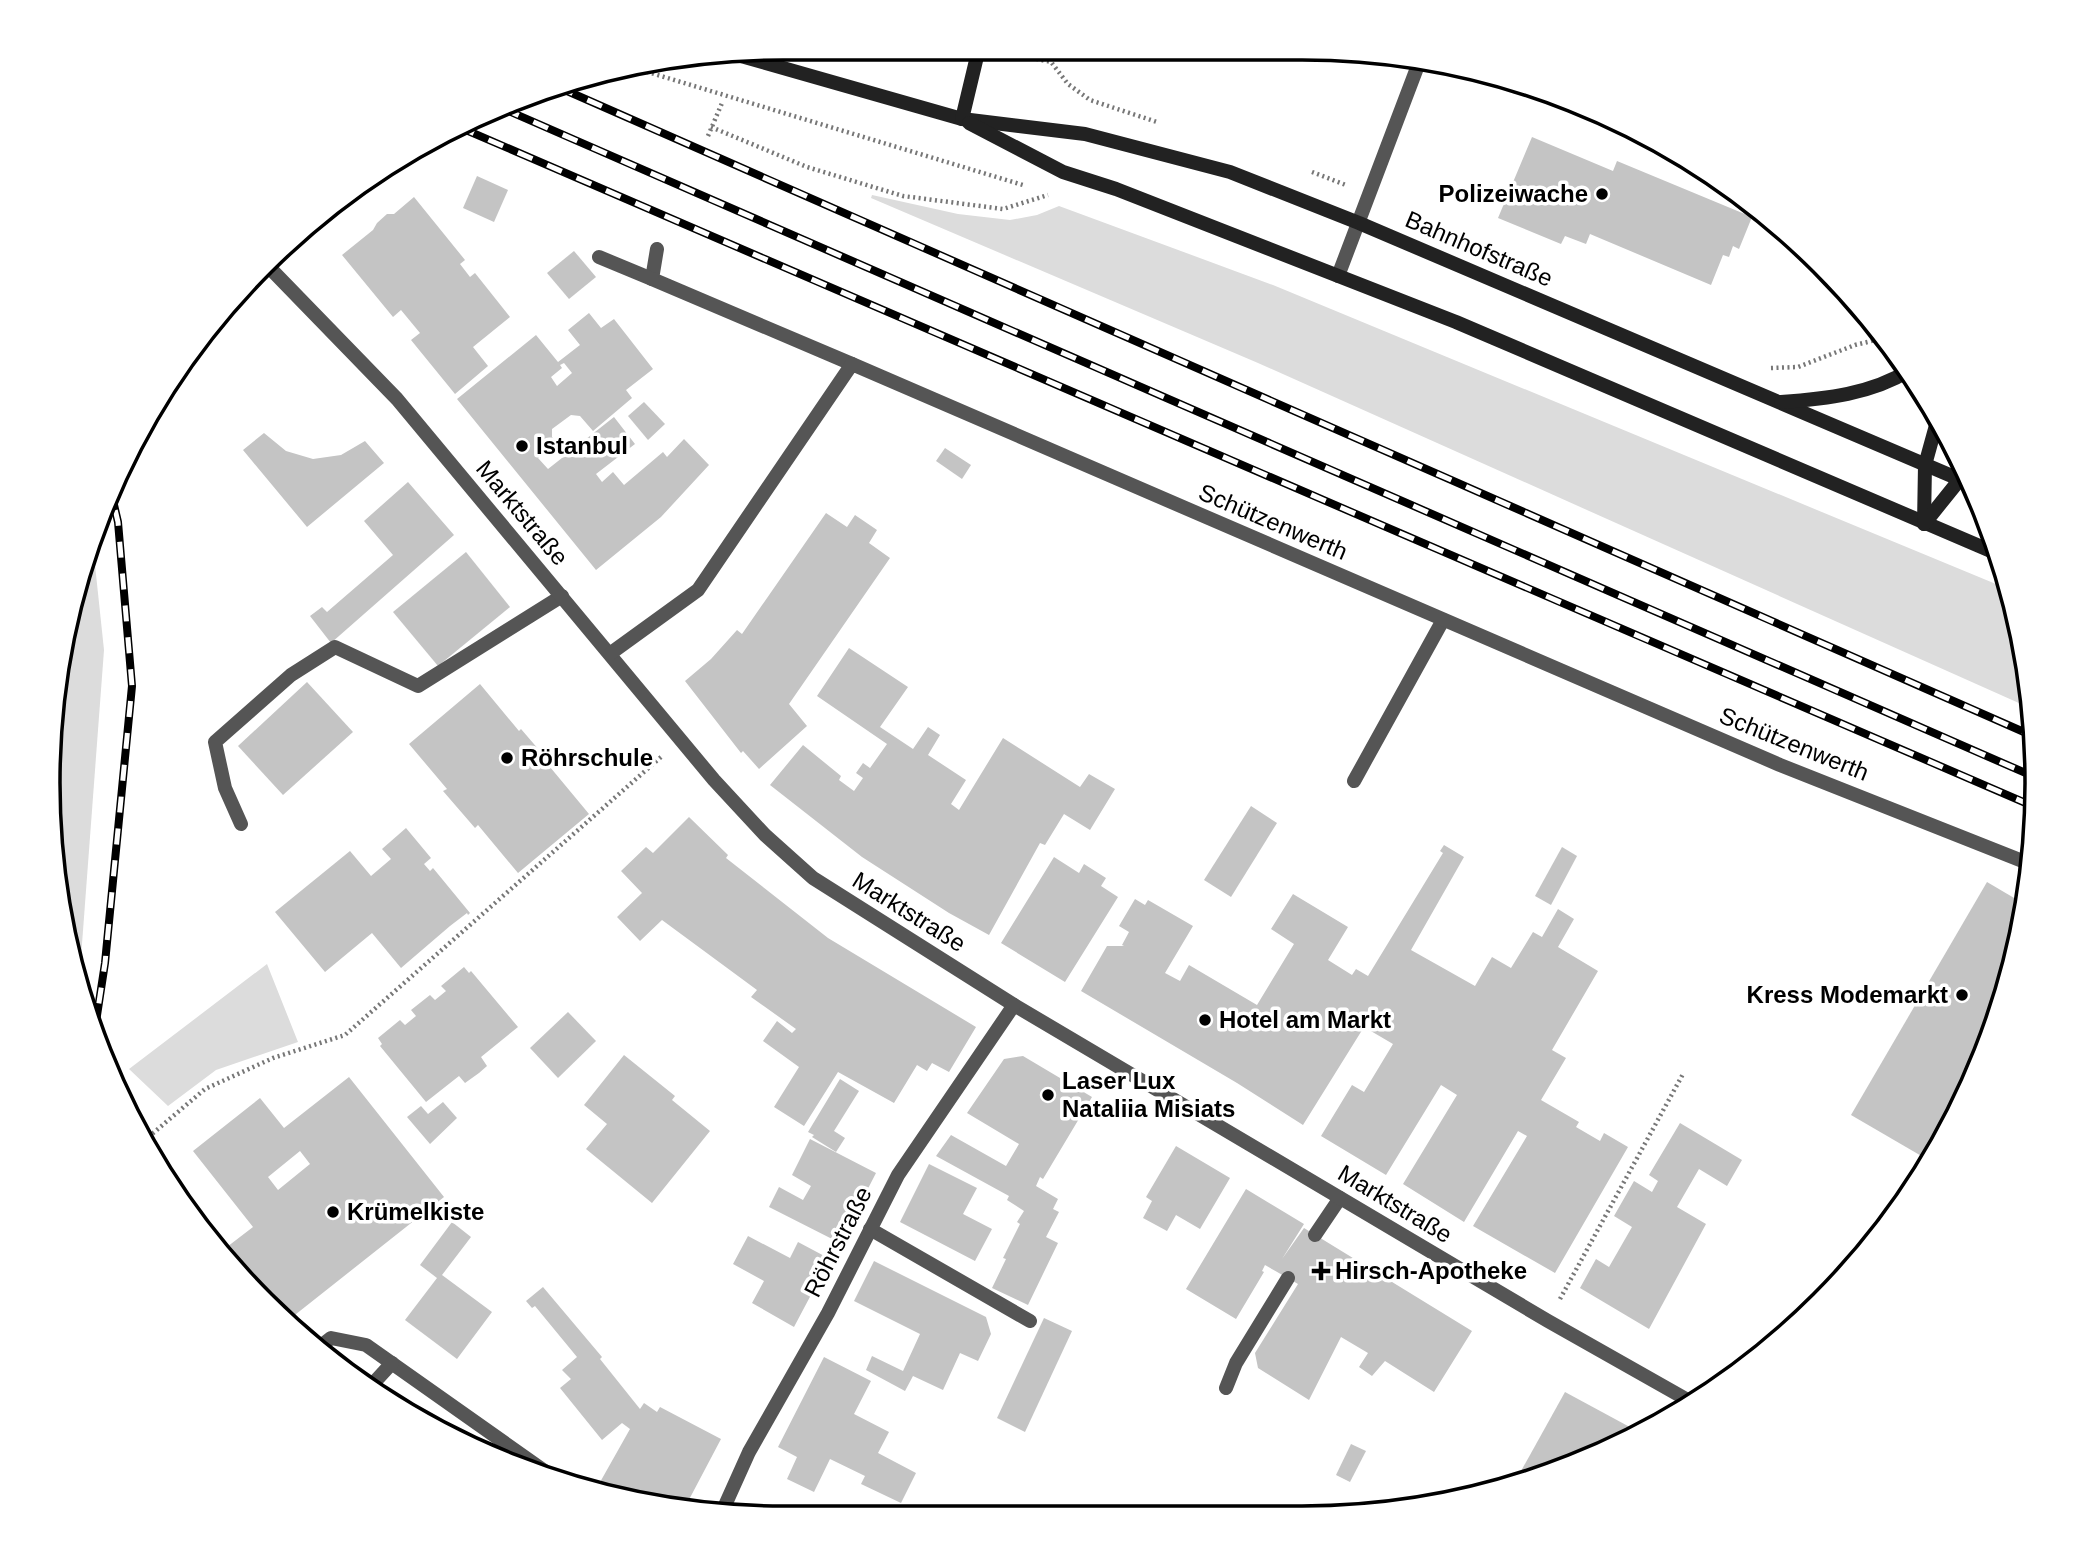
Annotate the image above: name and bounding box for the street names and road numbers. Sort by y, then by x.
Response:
street label: Bahnhofstraße [1401,205,1557,292]
street label: Marktstraße [471,455,574,570]
street label: Schützenwerth [1195,478,1352,565]
street label: Schützenwerth [1716,701,1873,786]
street label: Marktstraße [848,866,971,957]
street label: Marktstraße [1333,1159,1457,1248]
street label: Röhrstraße [798,1182,877,1301]

